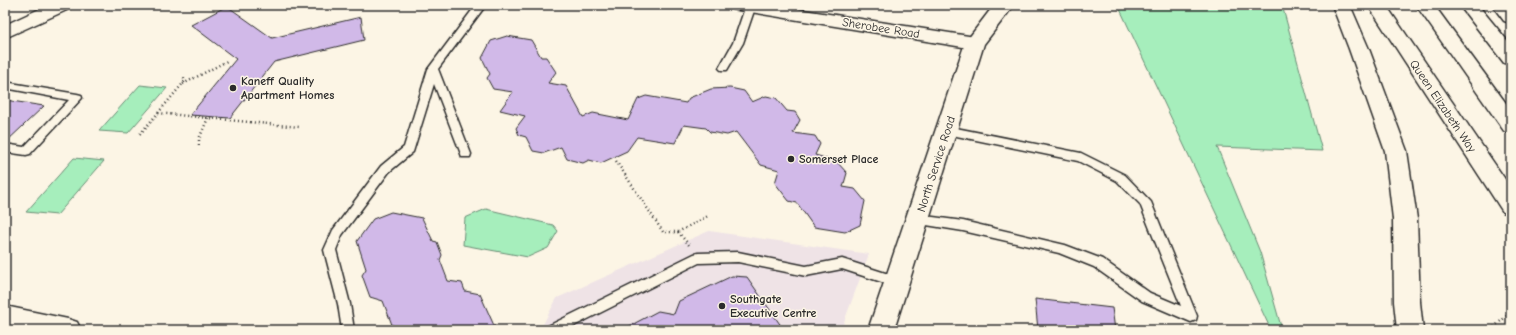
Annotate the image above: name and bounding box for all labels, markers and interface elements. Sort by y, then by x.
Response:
street label: Sherobee Road [841,15,921,41]
street label: Queen Elizabeth Way [1407,57,1479,155]
place label: Kaneff Quality Apartment Homes [241,74,334,102]
marker: Kaneff Quality Apartment Homes [228,83,238,93]
street label: North Service Road [914,114,958,214]
place label: Somerset Place [799,152,878,166]
marker: Somerset Place [786,154,796,164]
place label: Southgate Executive Centre [730,292,816,320]
marker: Southgate Executive Centre [717,301,727,311]

